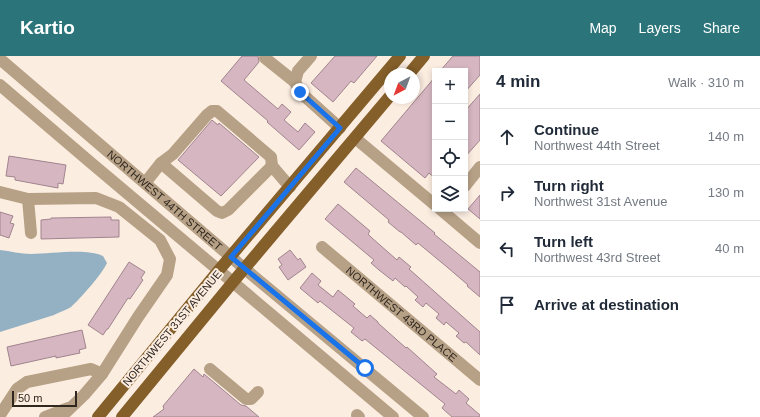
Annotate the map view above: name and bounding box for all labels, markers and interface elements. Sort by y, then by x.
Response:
text: Kartio [20,17,75,38]
text: Map [589,20,617,36]
text: Layers [639,20,681,36]
text: Share [703,20,740,36]
north arrow [384,68,420,104]
map controls [432,68,468,212]
button: + [432,68,468,104]
text: 4 min [496,72,540,91]
text: Walk · 310 m [668,75,744,90]
route end [291,83,309,101]
button: − [432,104,468,140]
text: Continue [534,121,599,138]
icon: ahead [496,126,518,148]
text: 140 m [708,129,744,144]
text: Northwest 44th Street [534,138,660,153]
button: locate [432,140,468,176]
street label: NORTHWEST 44TH STREET [105,148,225,253]
button: layers [432,176,468,212]
text: Turn right [534,177,604,194]
icon: right [496,182,518,204]
text: 130 m [708,185,744,200]
text: Northwest 31st Avenue [534,194,667,209]
text: Turn left [534,233,593,250]
icon: left [496,238,518,260]
text: 40 m [715,241,744,256]
text: Northwest 43rd Street [534,250,660,265]
street label: NORTHWEST 43RD PLACE [344,264,459,364]
street label: NORTHWEST 31ST AVENUE [120,268,224,388]
icon: arrive [496,294,518,316]
text: Arrive at destination [534,296,679,313]
route start [356,359,374,377]
scale bar [12,389,77,408]
text: 50 m [18,392,42,404]

